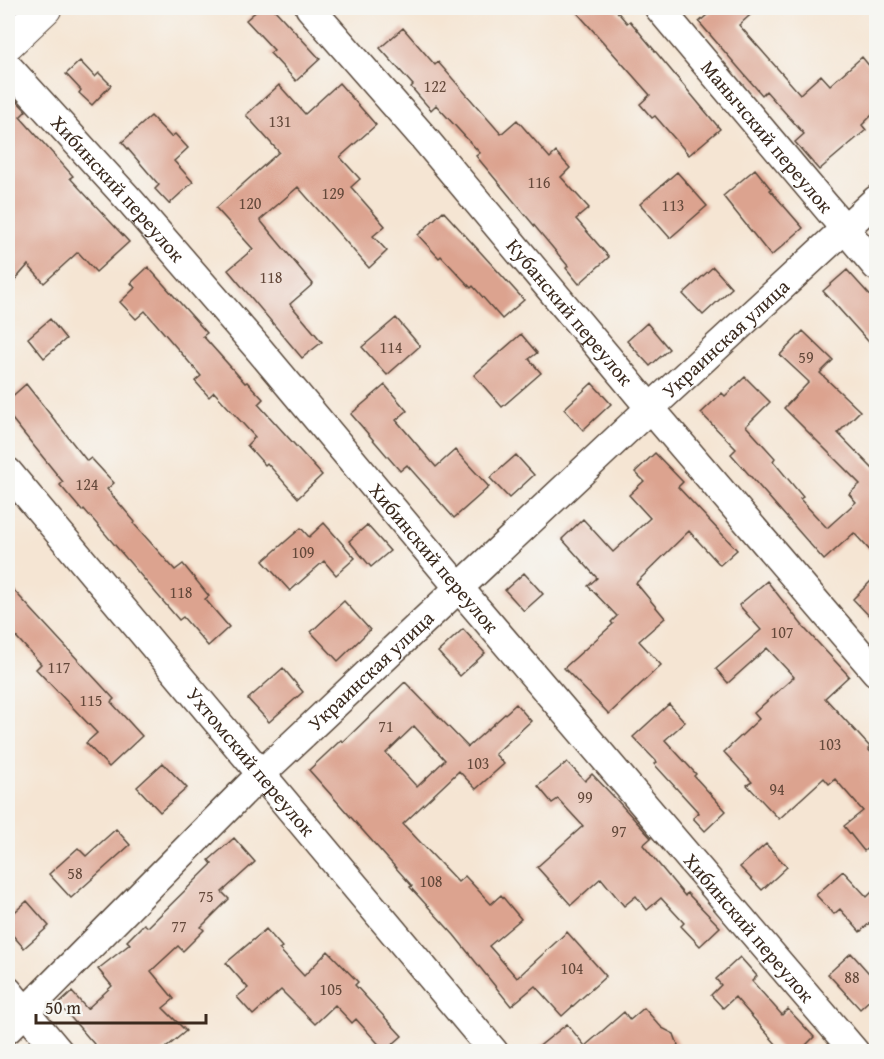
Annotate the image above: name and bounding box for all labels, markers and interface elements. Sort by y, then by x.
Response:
street label: Манычский переулок [695,53,841,219]
house number: 122 [423,74,447,98]
street label: Хибинский переулок [45,108,192,269]
house number: 131 [268,109,292,133]
house number: 116 [527,170,551,194]
house number: 129 [321,181,345,205]
house number: 120 [238,191,262,215]
house number: 113 [661,193,685,217]
street label: Кубанский переулок [500,232,641,392]
house number: 118 [259,265,283,289]
street label: Украинская улица [655,272,796,404]
house number: 114 [379,335,403,359]
house number: 59 [798,345,814,369]
house number: 124 [75,472,99,496]
street label: Хибинский переулок [363,476,506,639]
house number: 109 [291,540,315,564]
house number: 118 [169,580,193,604]
street label: Украинская улица [301,603,440,737]
house number: 107 [770,620,794,644]
house number: 117 [47,655,71,679]
street label: Ухтомский переулок [180,680,323,843]
house number: 115 [79,688,103,712]
house number: 71 [378,714,394,738]
house number: 103 [818,732,842,756]
house number: 103 [466,751,490,775]
house number: 94 [769,777,785,801]
house number: 99 [577,785,593,809]
house number: 97 [611,819,627,843]
street label: Хибинский переулок [677,846,822,1009]
house number: 58 [67,861,83,885]
house number: 108 [419,869,443,893]
house number: 75 [198,884,214,908]
house number: 77 [171,914,187,938]
house number: 104 [560,956,584,980]
house number: 88 [844,965,860,989]
house number: 105 [319,977,343,1001]
scale bar [36,987,206,1025]
text: 50 m [45,994,81,1021]

